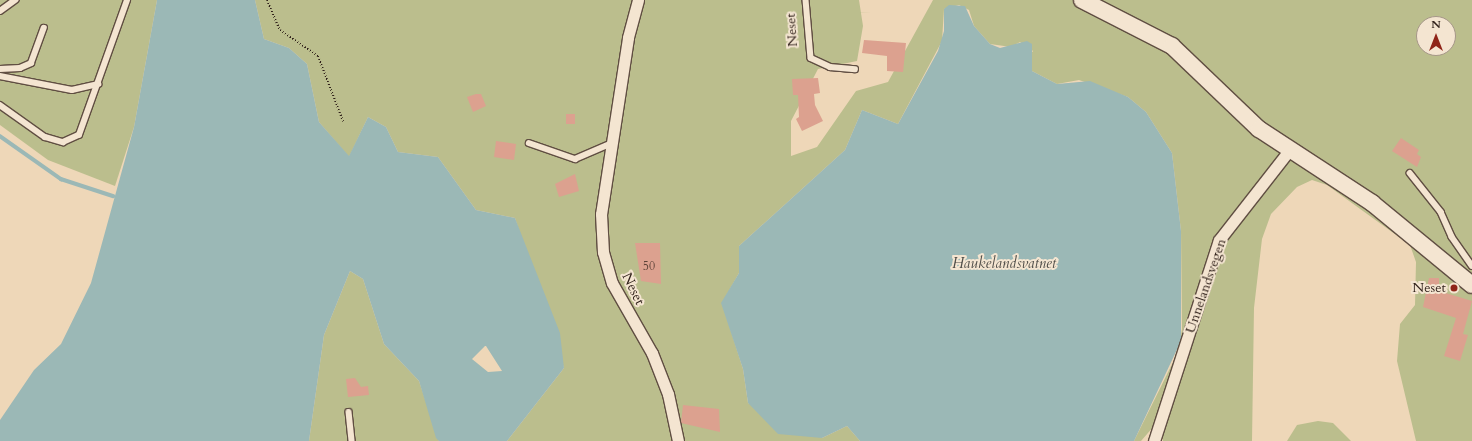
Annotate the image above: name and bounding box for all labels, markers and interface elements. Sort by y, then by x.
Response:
street label: Neset [782,13,802,47]
north arrow [1416,16,1456,56]
text: N [1431,17,1441,32]
street label: Unnelandsvegen [1182,236,1230,336]
water label: Haukelandsvatnet [952,255,1056,273]
house number: 50 [643,260,655,274]
street label: Neset [618,270,648,308]
place label: Neset [1412,280,1446,296]
marker: Neset [1449,283,1459,293]

